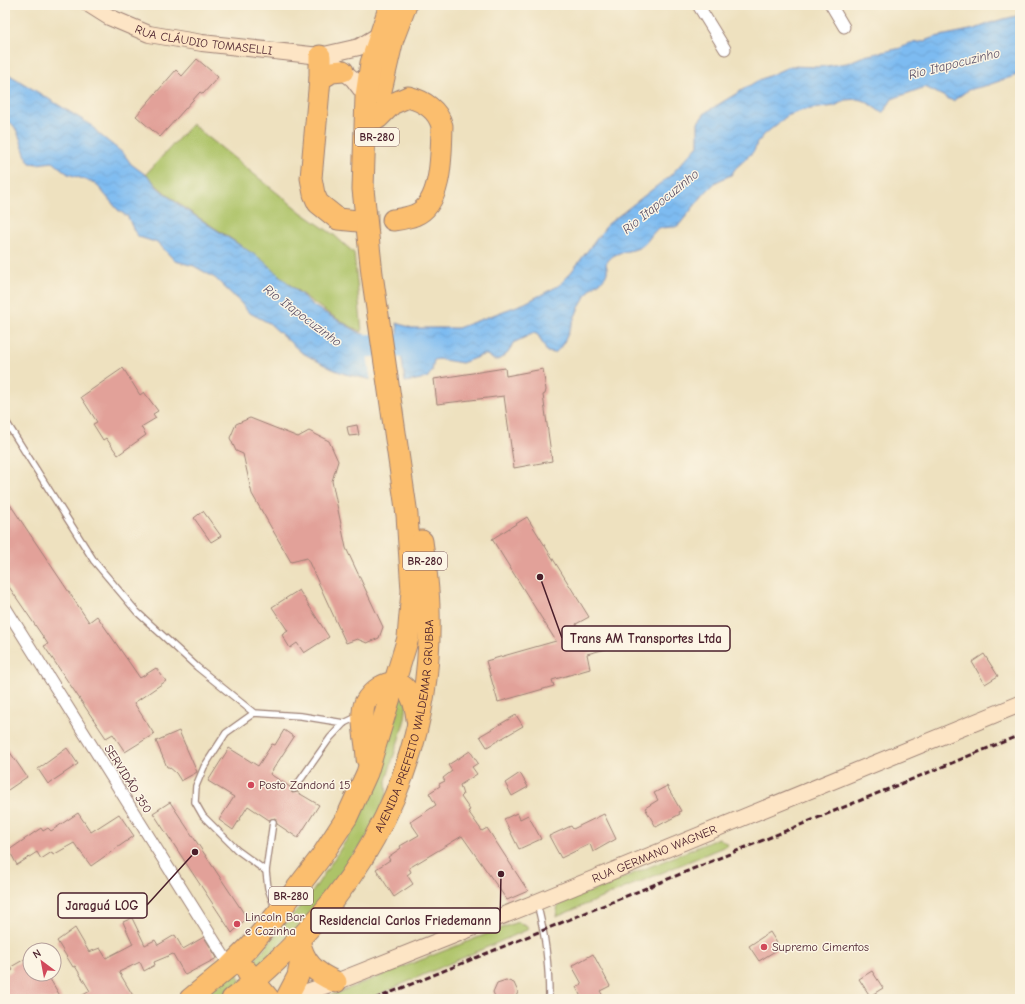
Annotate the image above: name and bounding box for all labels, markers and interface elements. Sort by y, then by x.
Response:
street label: RUA CLÁUDIO TOMASELLI [133,22,274,58]
water label: Rio Itapocuzinho [907,45,1002,82]
road number: BR-280 [355,128,399,146]
water label: Rio Itapocuzinho [619,166,702,237]
water label: Rio Itapocuzinho [261,281,345,350]
road number: BR-280 [403,552,447,570]
street label: AVENIDA PREFEITO WALDEMAR GRUBBA [372,619,436,835]
callout: Trans AM Transportes Ltda [562,626,730,651]
text: Trans AM Transportes Ltda [570,631,722,646]
street label: SERVIDÃO 350 [101,742,155,816]
place label: Posto Zandoná 15 [259,778,351,792]
marker: Posto Zandoná 15 [246,780,256,790]
street label: RUA GERMANO WAGNER [590,822,719,886]
road number: BR-280 [269,887,313,905]
callout: Jaraguá LOG [58,893,147,918]
text: Jaraguá LOG [66,898,138,913]
callout: Residencial Carlos Friedemann [311,908,500,933]
place label: Lincoln Bar e Cozinha [245,910,304,938]
text: Residencial Carlos Friedemann [319,913,491,928]
marker: Lincoln Bar e Cozinha [232,919,242,929]
place label: Supremo Cimentos [772,940,869,954]
north arrow [22,942,62,982]
marker: Supremo Cimentos [759,942,769,952]
text: N [30,947,43,961]

